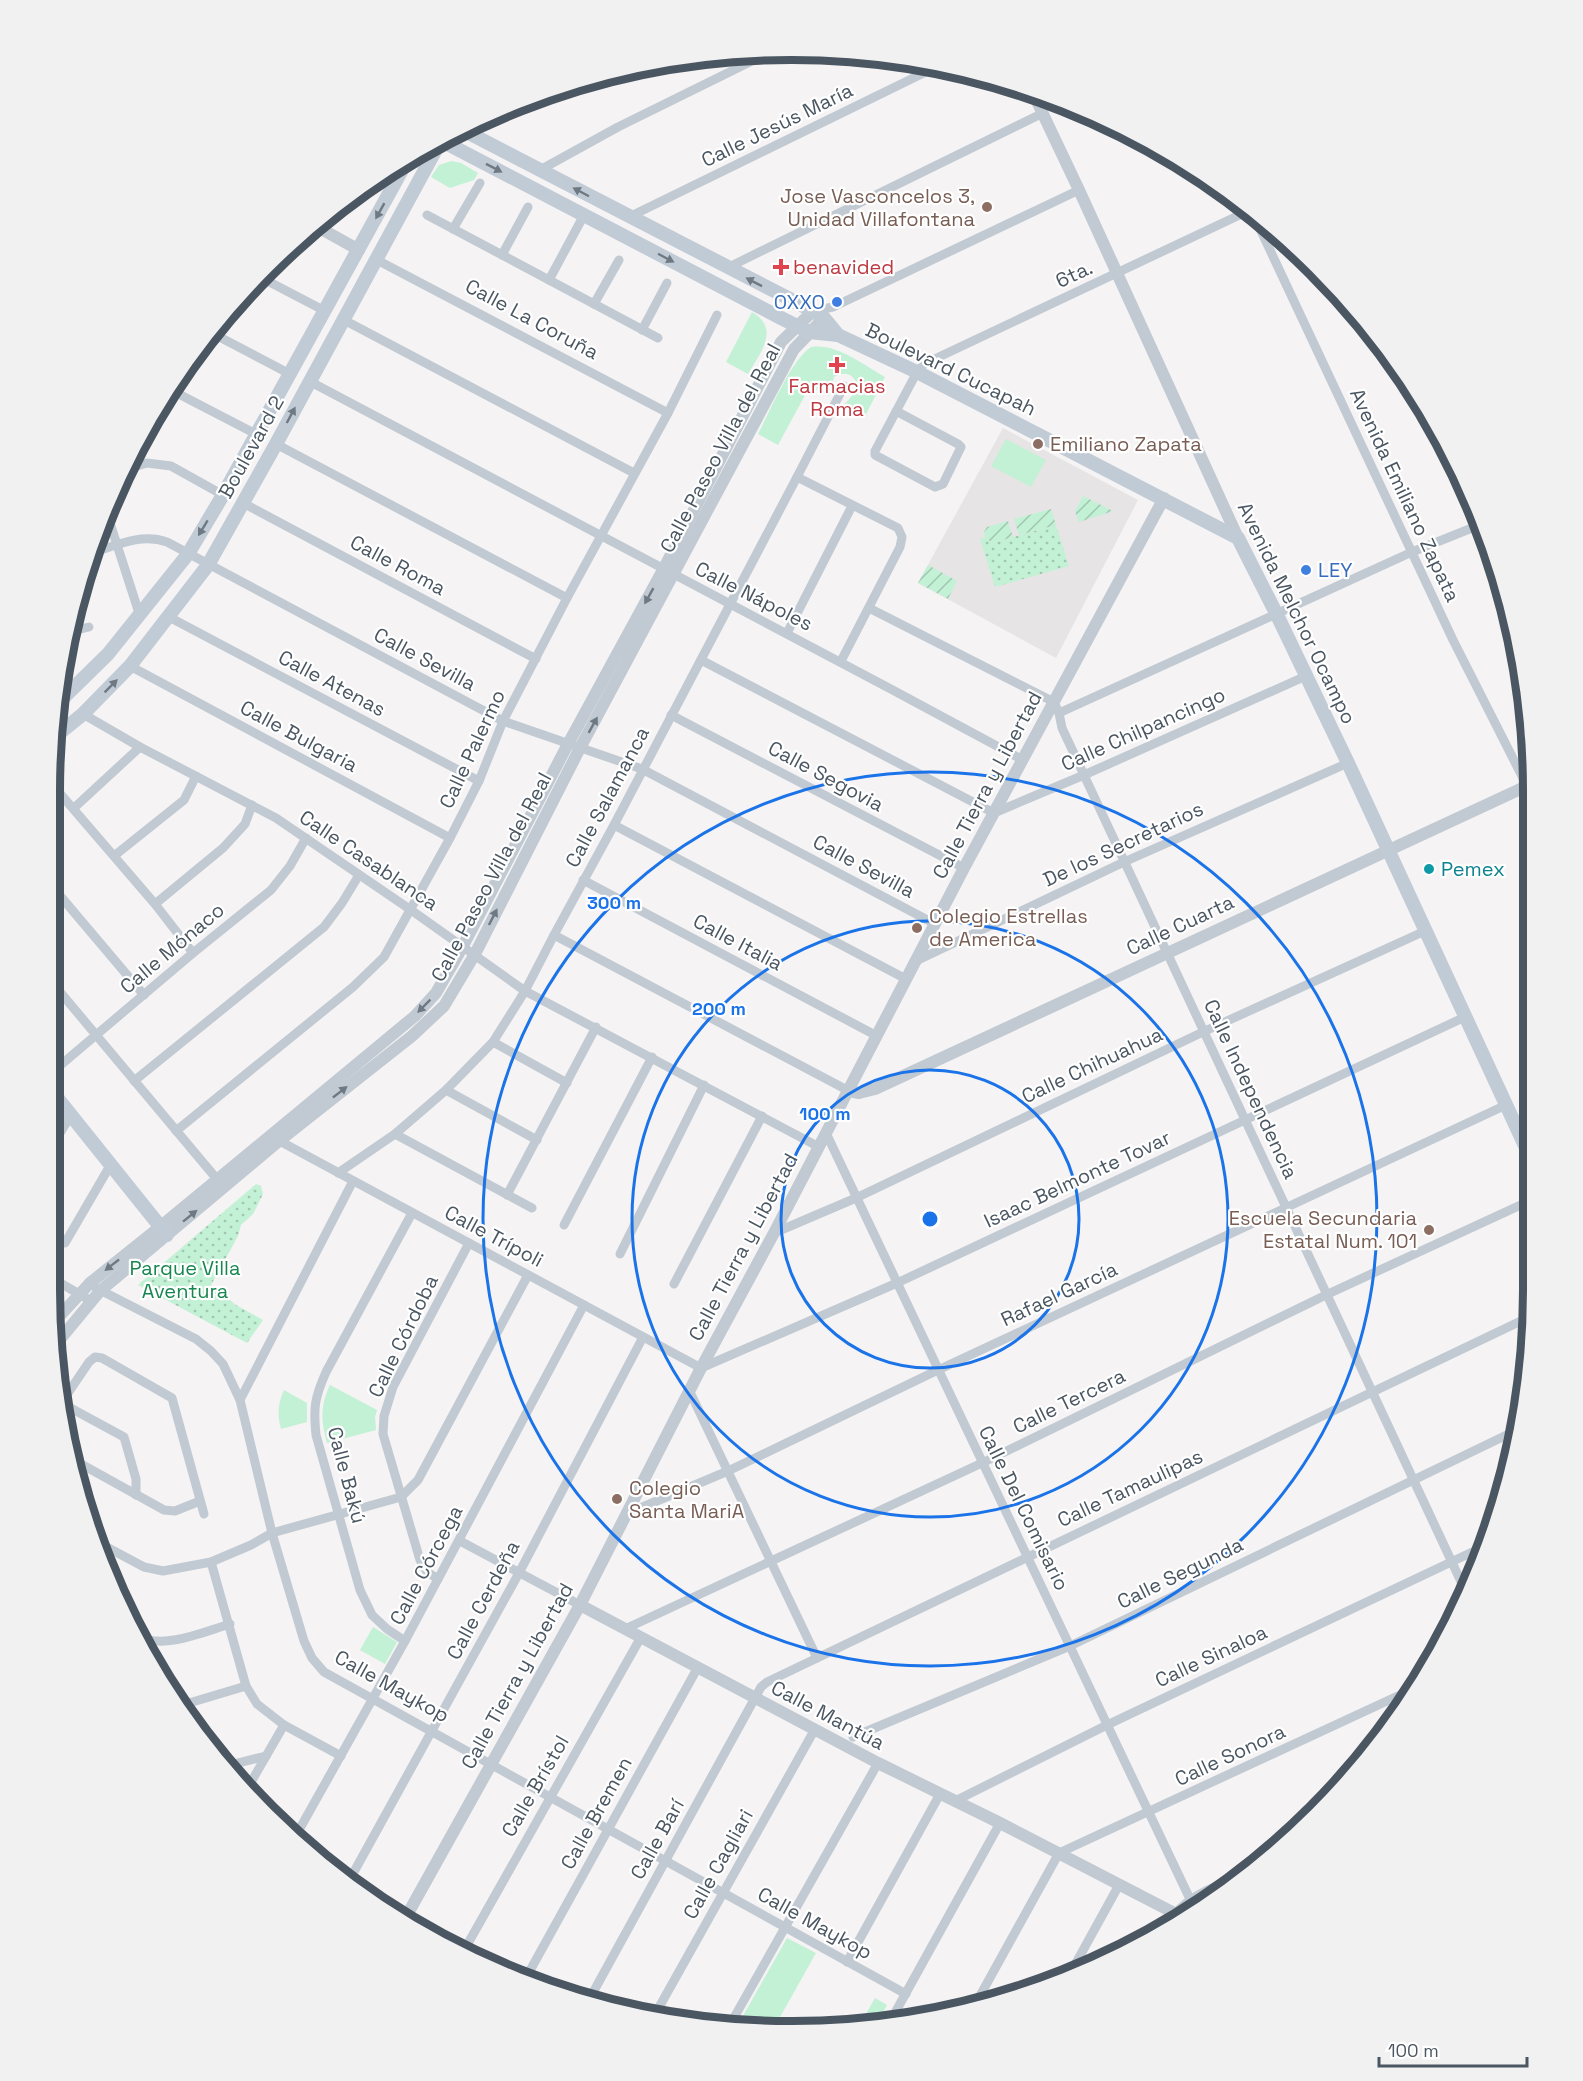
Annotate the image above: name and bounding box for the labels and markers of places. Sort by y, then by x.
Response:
place label: Jose Vasconcelos 3, Unidad Villafontana [780,183,975,232]
marker: Jose Vasconcelos 3, Unidad Villafontana [980,200,994,214]
place label: benavided [793,254,894,280]
marker: benavided [774,260,788,274]
place label: OXXO [774,289,825,315]
marker: OXXO [830,295,844,309]
marker: Farmacias Roma [830,358,844,372]
place label: Farmacias Roma [789,373,885,422]
place label: Emiliano Zapata [1050,431,1202,457]
marker: Emiliano Zapata [1031,437,1045,451]
place label: LEY [1318,557,1352,583]
marker: LEY [1299,563,1313,577]
place label: Pemex [1441,856,1505,882]
marker: Pemex [1422,862,1436,876]
place label: Colegio Estrellas de America [929,903,1088,952]
marker: Colegio Estrellas de America [910,921,924,935]
place label: Escuela Secundaria Estatal Num. 101 [1229,1205,1417,1254]
centre of rings [920,1209,940,1229]
marker: Escuela Secundaria Estatal Num. 101 [1422,1223,1436,1237]
place label: Colegio Santa MariA [629,1475,745,1524]
marker: Colegio Santa MariA [610,1492,624,1506]

